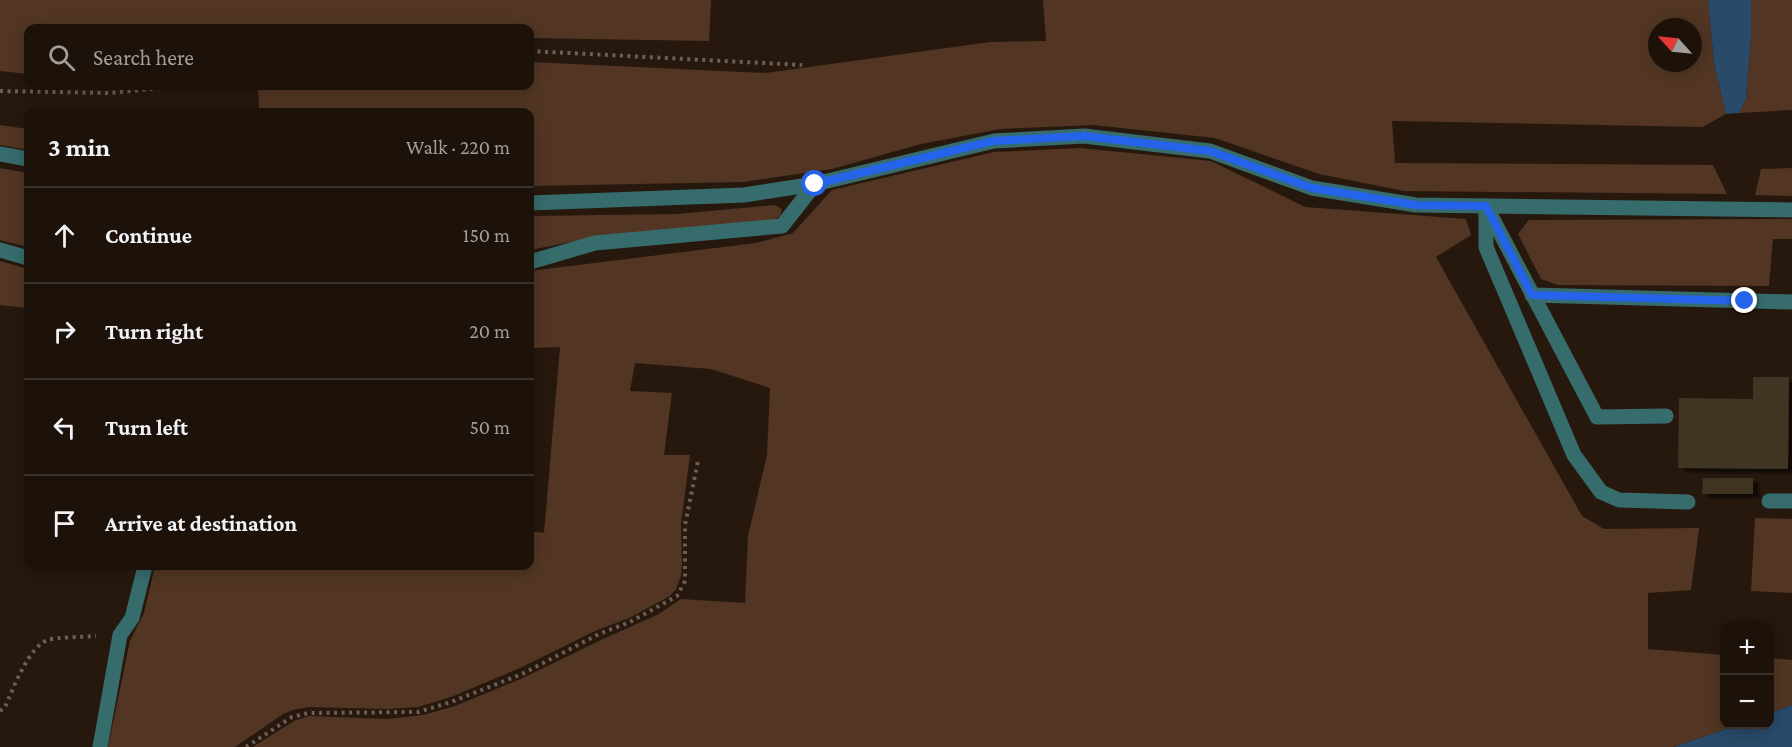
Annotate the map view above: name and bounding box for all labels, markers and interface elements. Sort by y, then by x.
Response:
north arrow [1648,18,1702,72]
search box [24,24,534,90]
icon: search [45,41,78,74]
text: Search here [93,45,194,70]
text: 3 min [48,133,110,162]
text: Walk · 220 m [406,136,510,158]
route start [801,170,827,196]
icon: ahead [48,219,81,252]
text: Continue [105,223,192,248]
text: 150 m [463,224,510,246]
route end [1731,287,1757,313]
icon: right [48,315,81,348]
text: Turn right [105,319,203,344]
text: 20 m [469,320,510,342]
icon: left [48,411,81,444]
text: Turn left [105,415,188,440]
text: 50 m [469,416,510,438]
icon: arrive [48,507,81,540]
text: Arrive at destination [105,511,297,536]
map controls [1720,621,1774,729]
button: + [1720,621,1774,675]
button: − [1720,675,1774,729]

